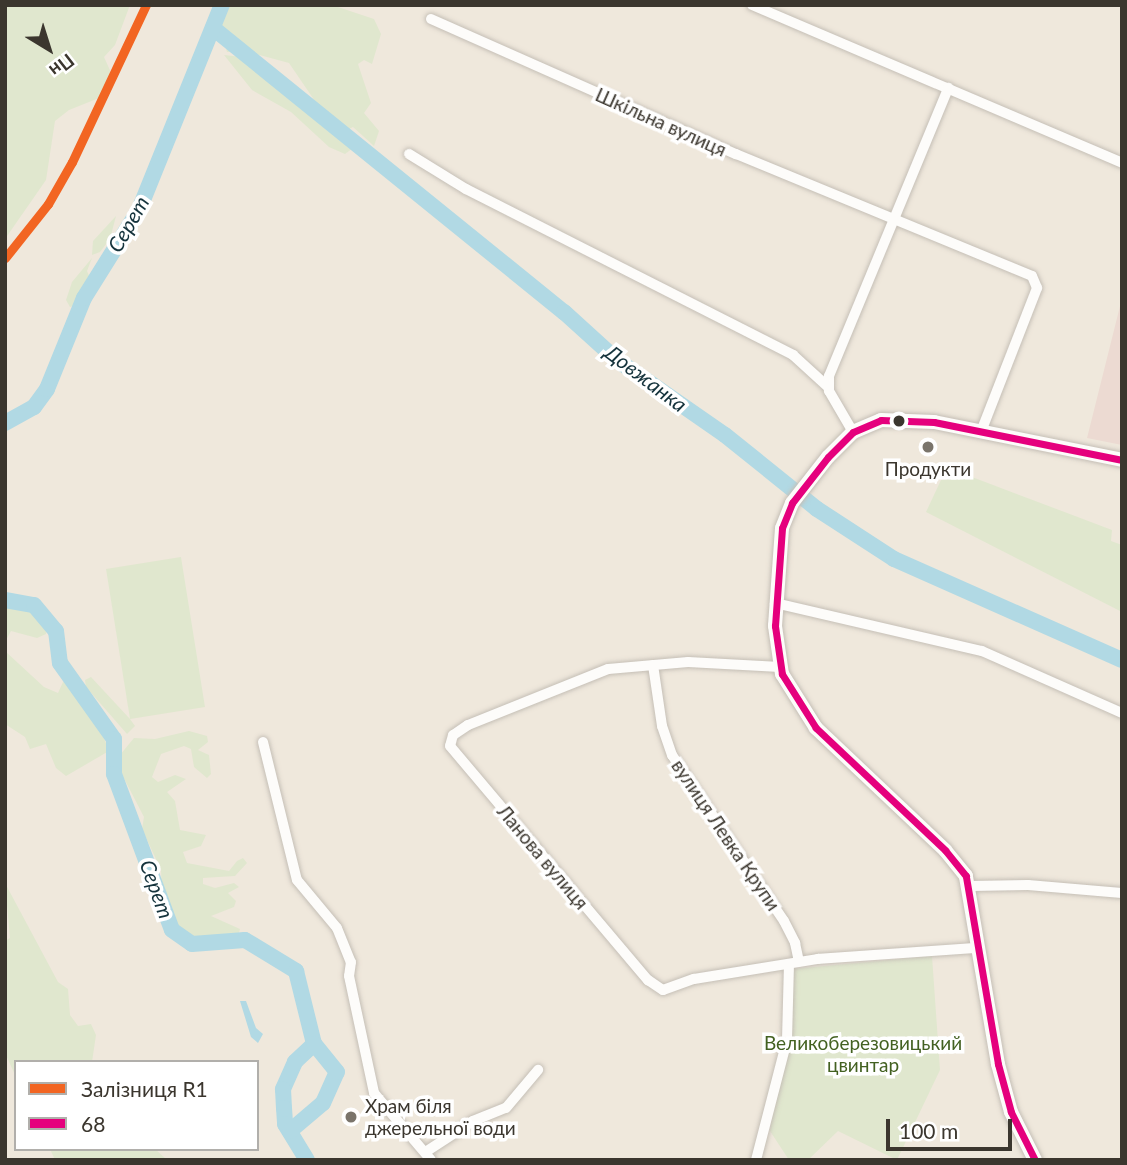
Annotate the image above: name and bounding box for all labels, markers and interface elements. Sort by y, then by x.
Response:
north arrow [14,14,84,84]
text: Пн [45,49,79,83]
street label: Шкільна вулиця [592,83,730,161]
water label: Серет [102,191,154,257]
water label: Довжанка [600,339,692,417]
unlabelled marker [892,414,906,428]
marker: Продукти [920,439,936,455]
place label: Продукти [885,458,971,480]
street label: вулиця Левка Крупи [667,755,785,915]
street label: Ланова вулиця [493,800,593,914]
water label: Серет [135,856,179,922]
park label: Великоберезовицький цвинтар [764,1032,962,1076]
legend [14,1060,259,1151]
text: Залізниця R1 [81,1076,208,1101]
place label: Храм біля джерельної води [365,1095,516,1139]
scale bar [889,1106,1015,1150]
marker: Храм біля джерельної води [343,1109,359,1125]
text: 68 [81,1111,105,1136]
text: 100 m [899,1118,958,1143]

